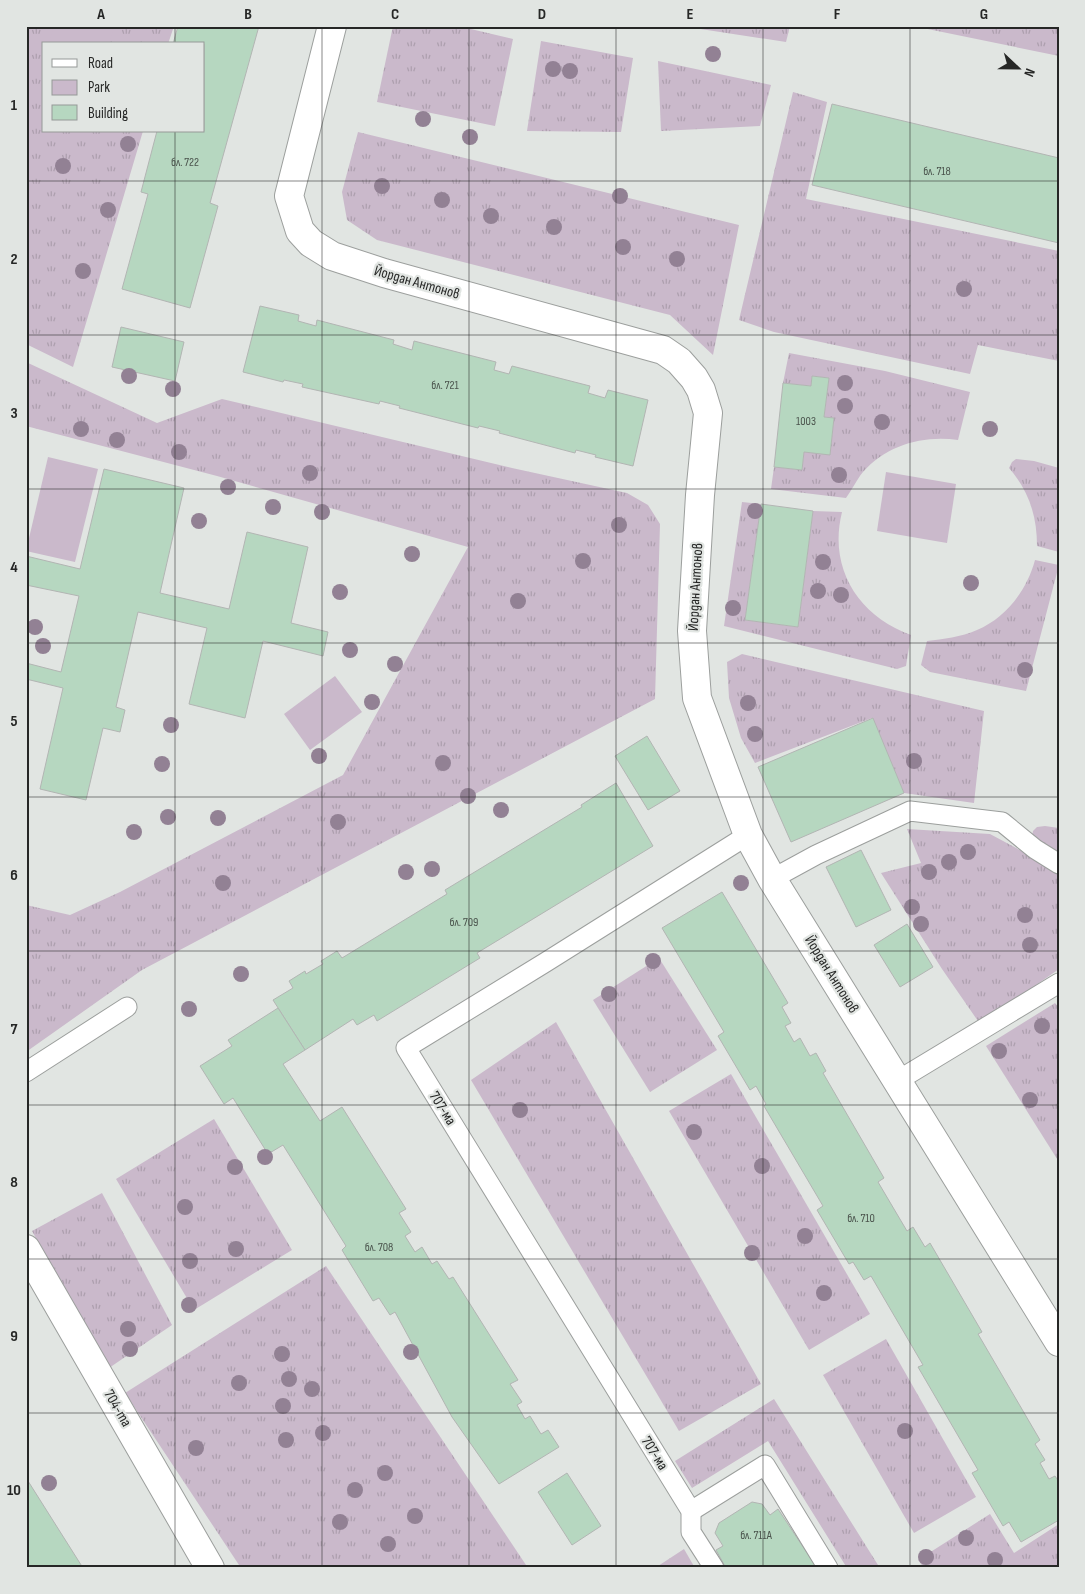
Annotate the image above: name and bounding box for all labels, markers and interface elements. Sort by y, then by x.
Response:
text: A [96,5,105,24]
text: B [244,5,252,24]
text: C [391,5,399,24]
text: D [538,5,546,24]
text: E [687,5,694,24]
text: F [834,5,841,24]
text: G [980,5,988,24]
legend [42,42,205,132]
north arrow [992,42,1042,92]
text: Road [88,54,113,73]
text: N [1020,66,1039,79]
text: Park [88,78,110,97]
text: 1 [11,96,18,115]
text: Building [88,104,128,123]
house number: бл. 722 [171,155,199,170]
house number: бл. 718 [923,164,951,179]
text: 2 [10,250,18,269]
street label: Йордан Антонов [372,261,462,304]
house number: бл. 721 [431,378,459,393]
text: 3 [10,404,18,423]
house number: 1003 [796,414,816,429]
street label: Йордан Антонов [684,542,707,632]
text: 4 [10,558,18,577]
text: 5 [10,712,18,731]
text: 6 [10,866,18,885]
house number: бл. 709 [450,915,478,930]
street label: Йордан Антонов [800,932,863,1017]
text: 7 [11,1020,18,1039]
street label: 707-ма [425,1088,460,1129]
text: 8 [10,1173,18,1192]
house number: бл. 710 [847,1211,875,1226]
house number: бл. 708 [365,1240,393,1255]
text: 9 [10,1327,18,1346]
street label: 704-та [99,1386,136,1430]
street label: 707-ма [637,1433,672,1474]
text: 10 [7,1481,21,1500]
house number: бл. 711A [740,1528,773,1543]

